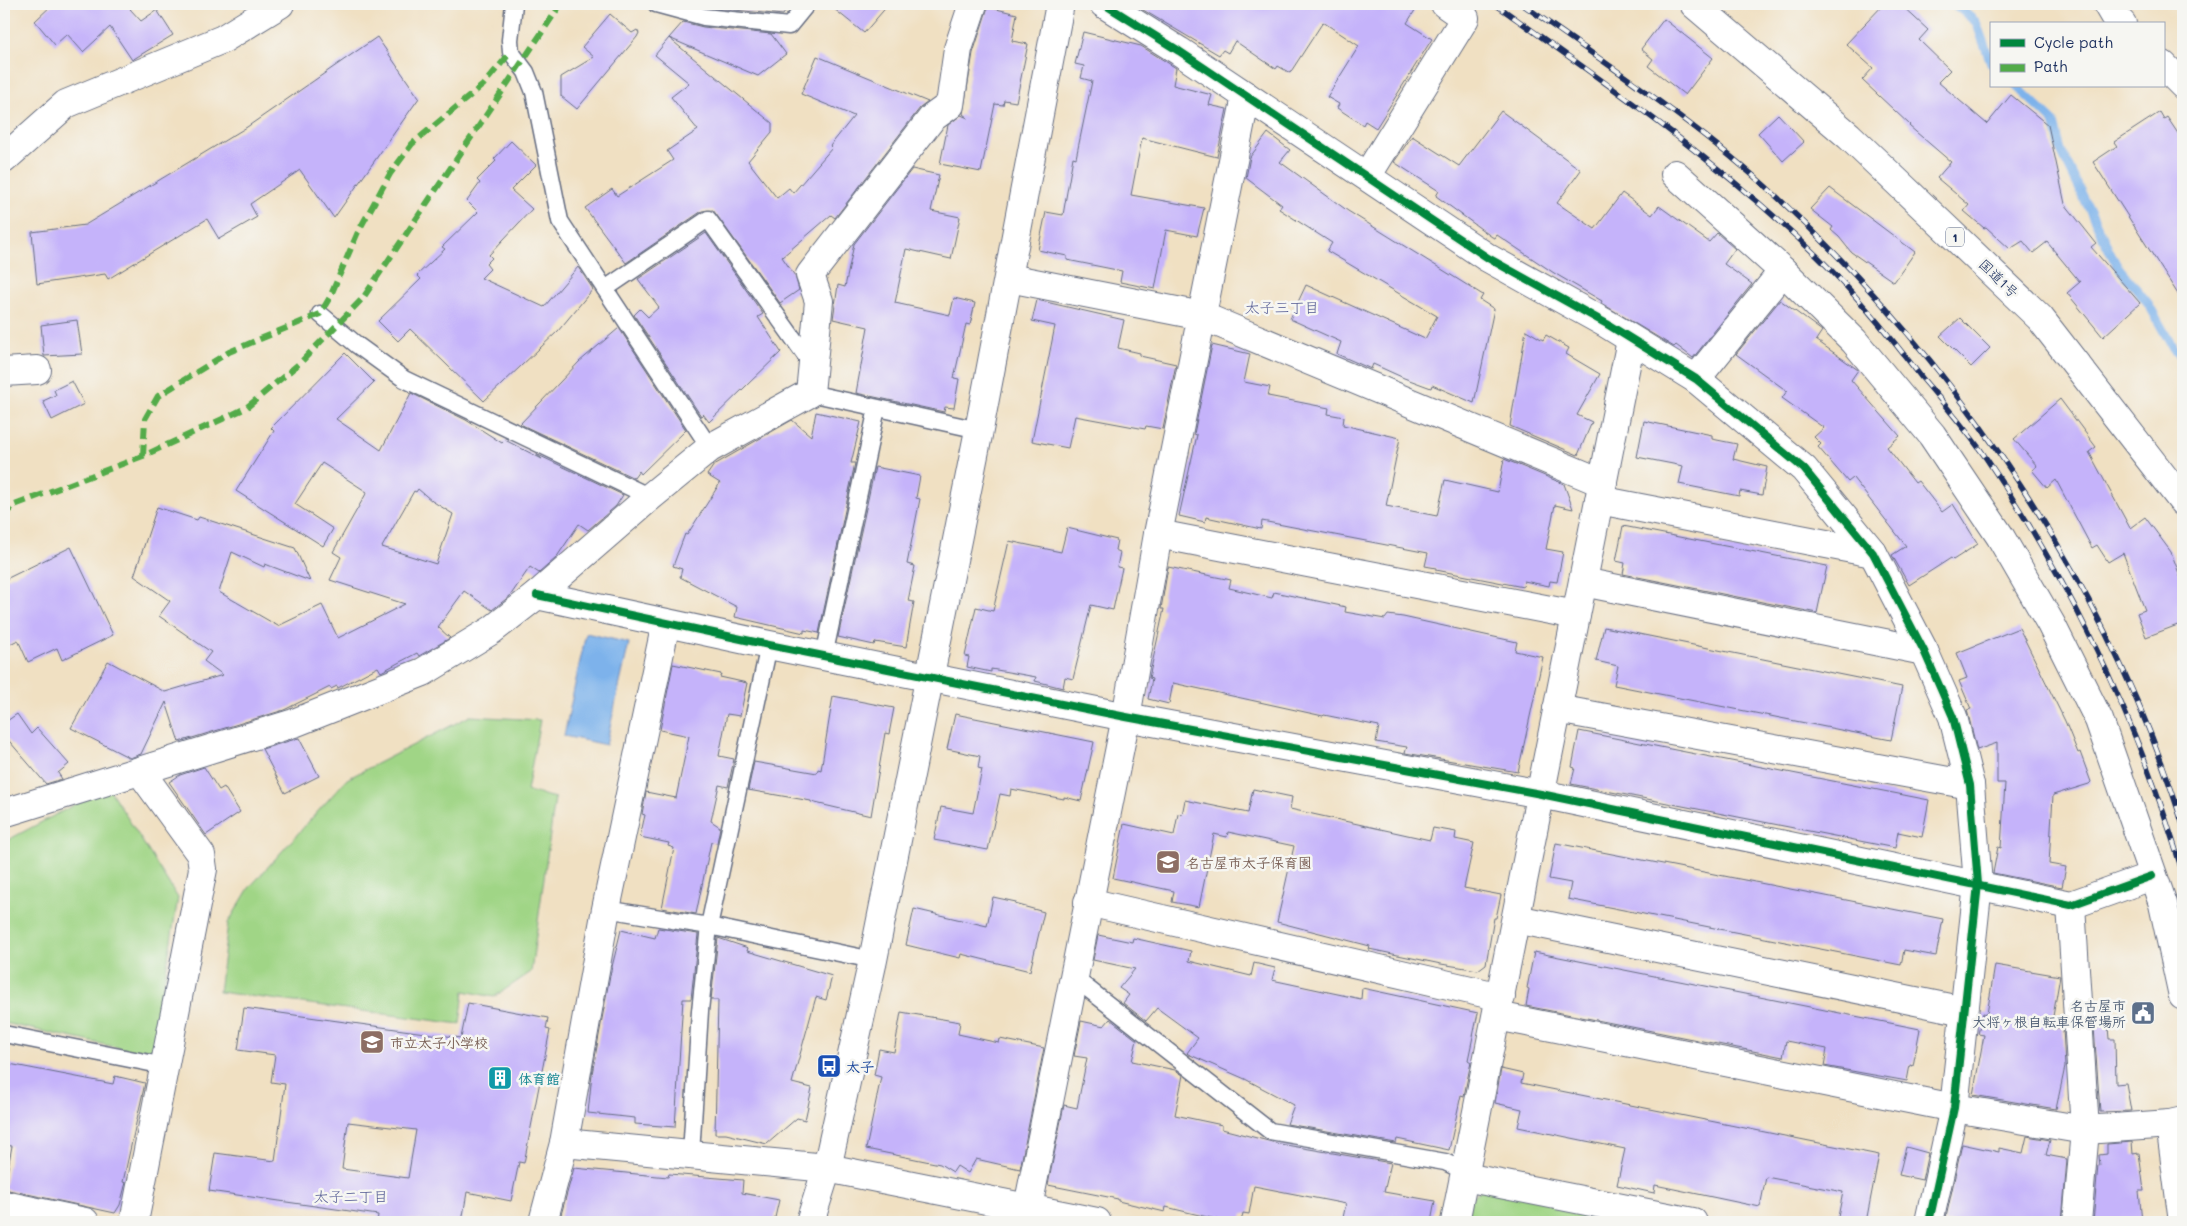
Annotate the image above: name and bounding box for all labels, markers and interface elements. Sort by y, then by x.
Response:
legend [1990,22,2164,88]
text: Cycle path [2034,32,2113,52]
text: Path [2034,56,2068,76]
road number: 1 [1946,228,1964,246]
street label: 国道1号 [1975,254,2023,302]
district label: 太子三丁目 [1244,297,1320,317]
school or university icon: 名古屋市太子保育園 [1155,849,1181,875]
place label: 名古屋市太子保育園 [1186,853,1312,872]
place label: 名古屋市 大将ヶ根自転車保管場所 [1972,996,2126,1031]
public building icon: 名古屋市 大将ヶ根自転車保管場所 [2130,1000,2156,1026]
school or university icon: 市立太子小学校 [359,1029,385,1055]
place label: 市立太子小学校 [390,1033,488,1052]
bus stop icon: 太子 [816,1053,842,1079]
place label: 太子 [846,1057,874,1076]
building icon: 体育館 [487,1065,513,1091]
place label: 体育館 [518,1069,560,1088]
district label: 太子二丁目 [313,1186,389,1206]

